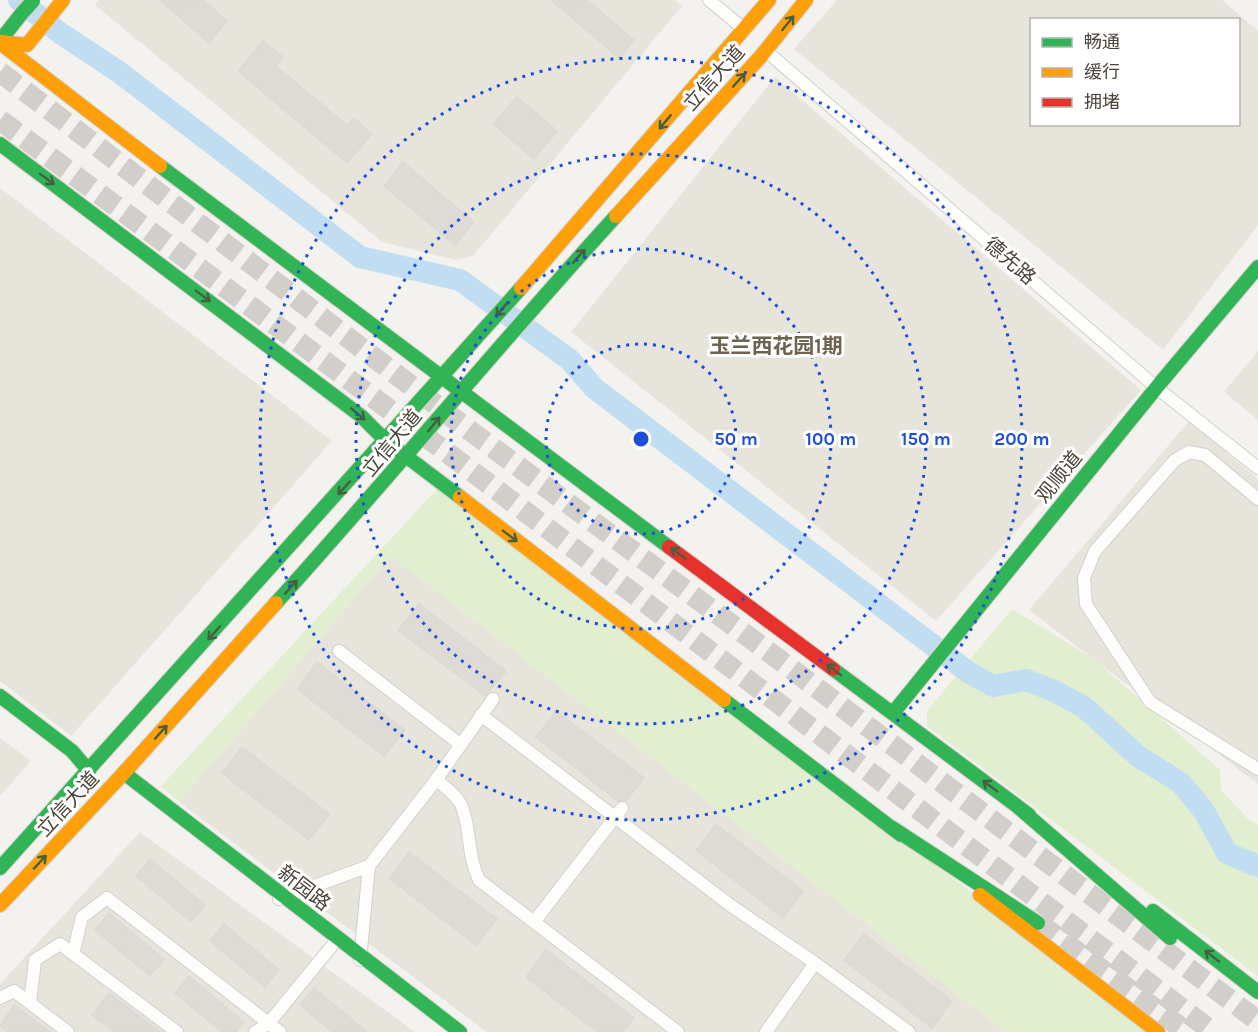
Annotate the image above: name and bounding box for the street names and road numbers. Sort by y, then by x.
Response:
street label: 立信大道 [679,41,749,115]
street label: 德先路 [980,233,1040,289]
street label: 立信大道 [357,405,427,481]
street label: 观顺道 [1031,446,1087,508]
street label: 立信大道 [32,767,104,841]
street label: 新园路 [273,860,335,916]

